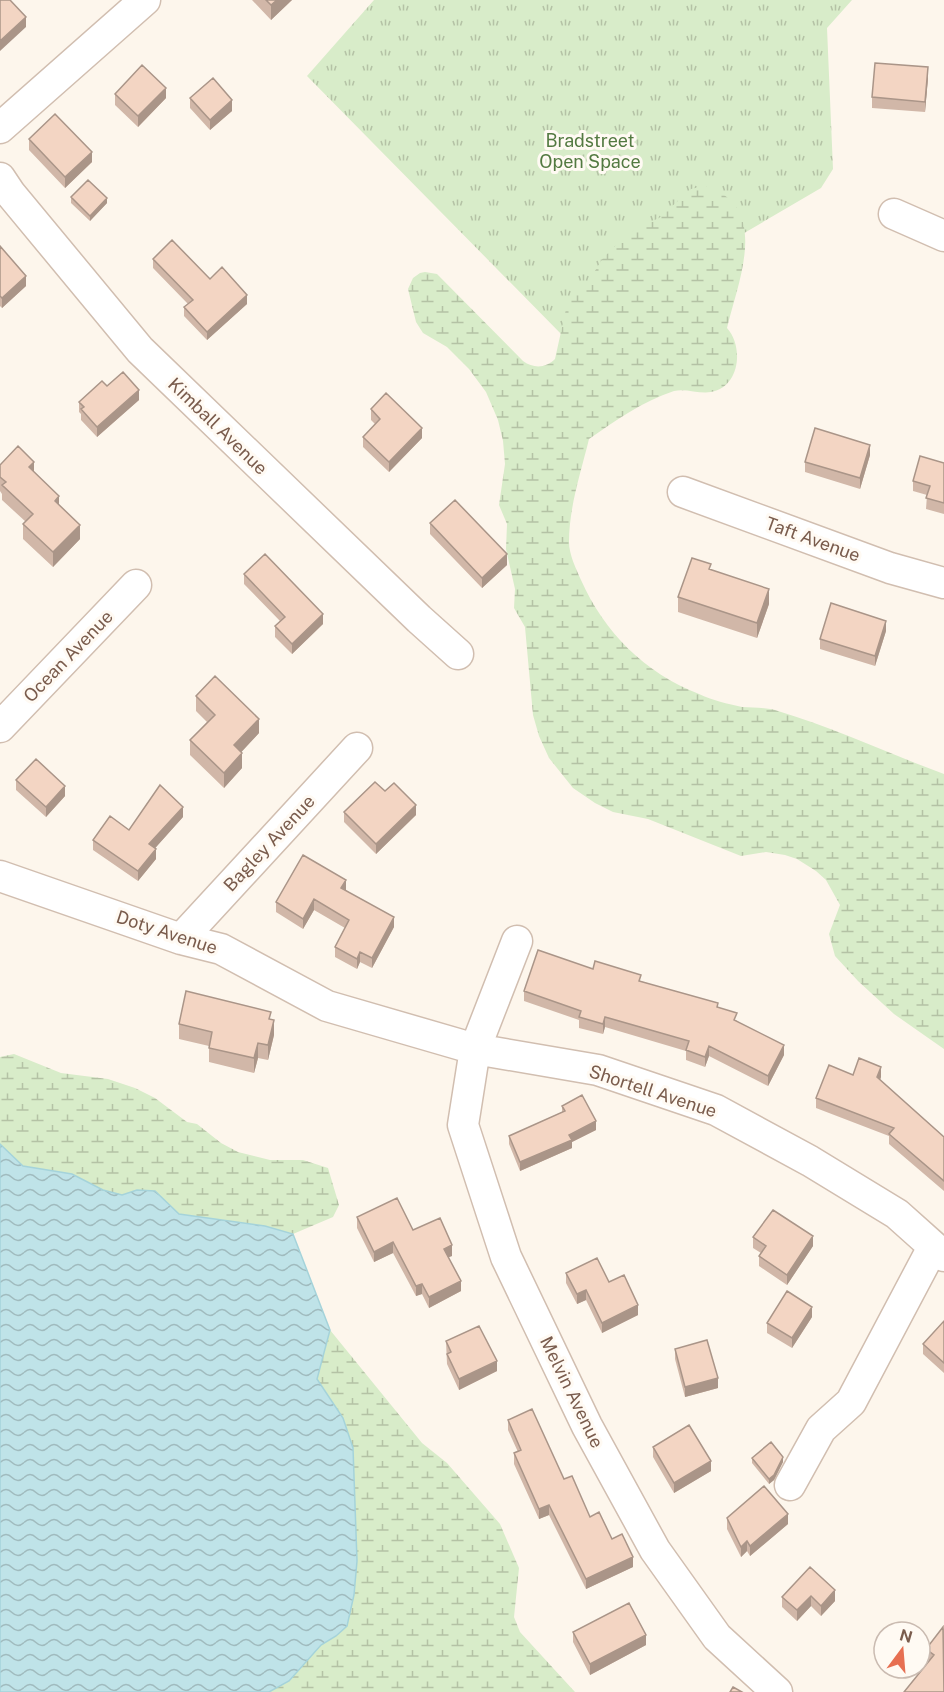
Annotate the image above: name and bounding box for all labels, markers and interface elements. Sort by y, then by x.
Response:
park label: Bradstreet Open Space [539,130,641,172]
street label: Kimball Avenue [164,373,272,479]
street label: Taft Avenue [763,512,863,566]
street label: Ocean Avenue [19,606,117,706]
street label: Bagley Avenue [219,790,319,896]
street label: Doty Avenue [114,906,220,958]
street label: Shortell Avenue [586,1060,720,1122]
street label: Melvin Avenue [536,1333,608,1451]
north arrow [872,1620,932,1680]
text: N [897,1625,915,1647]

